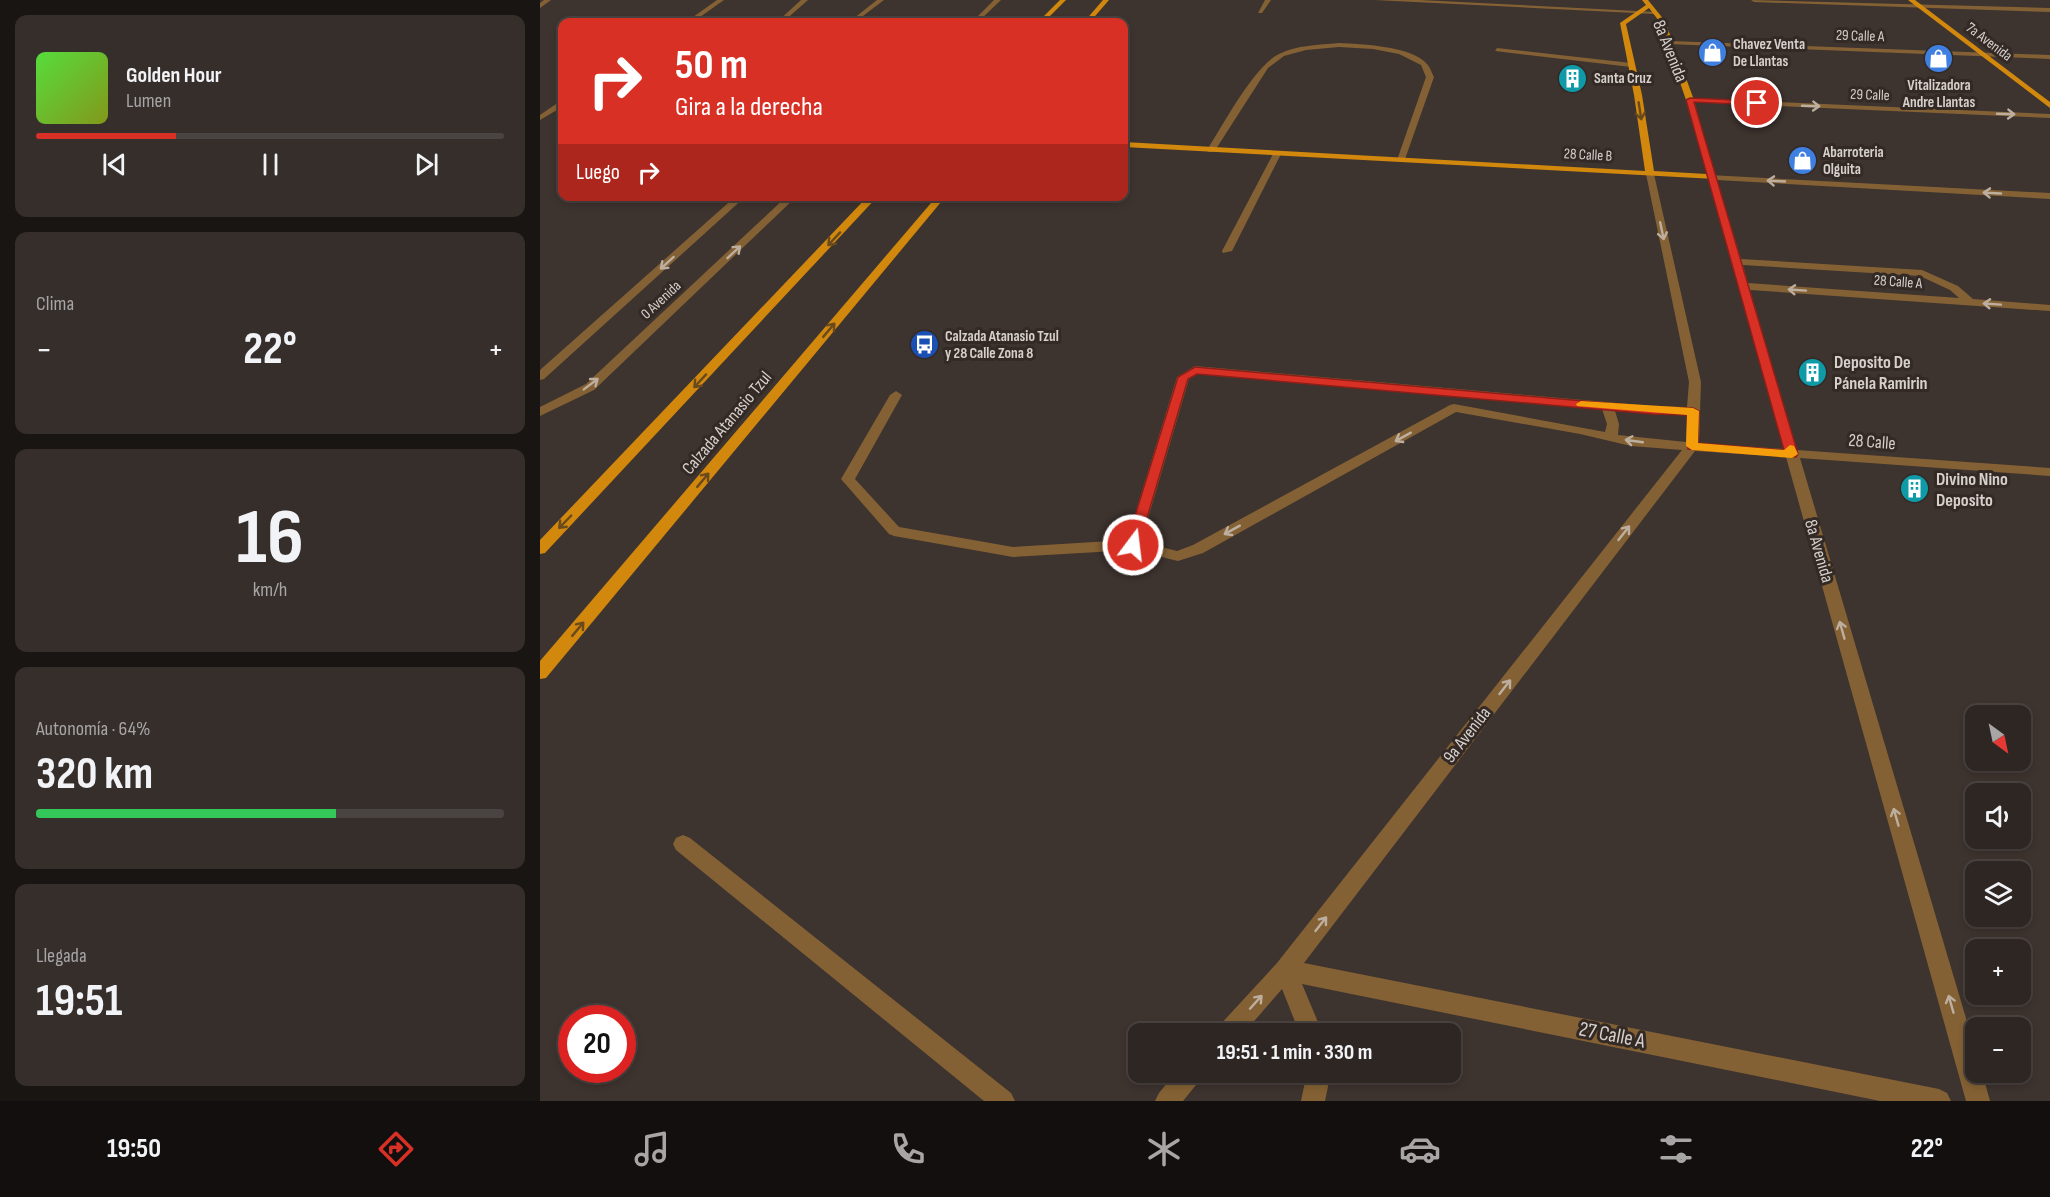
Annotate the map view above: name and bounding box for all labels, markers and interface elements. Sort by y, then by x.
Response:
street label: 8a Avenida [1648,17,1692,85]
street label: 7a Avenida [1962,18,2016,66]
street label: 29 Calle A [1835,26,1885,46]
place label: Chavez Venta De Llantas [1733,35,1805,71]
shop icon: Chavez Venta De Llantas [1696,37,1728,69]
text: 50 m [675,40,748,91]
icon: right [576,42,654,120]
shop icon: Vitalizadora Andre Llantas [1923,42,1955,74]
text: Golden Hour [126,62,222,89]
building icon: Santa Cruz [1557,62,1589,94]
place label: Santa Cruz [1594,69,1652,88]
place label: Vitalizadora Andre Llantas [1902,76,1975,112]
pin [1731,77,1782,128]
street label: 29 Calle [1850,85,1890,105]
icon: arrive [1740,86,1773,119]
text: Lumen [126,89,171,113]
text: Gira a la derecha [675,91,823,123]
one-way arrow [1801,100,1821,111]
one-way arrow [1635,101,1646,121]
one-way arrow [1995,109,2015,120]
place label: Abarroteria Olguita [1822,143,1884,179]
street label: 28 Calle B [1563,144,1613,166]
shop icon: Abarroteria Olguita [1786,145,1818,177]
icon: previous [98,148,131,181]
icon: pause [254,148,287,181]
icon: next [410,148,443,181]
icon: right [632,156,665,189]
text: Luego [576,159,620,186]
one-way arrow [1766,175,1786,186]
one-way arrow [1982,187,2002,198]
one-way arrow [1657,221,1668,240]
one-way arrow [827,231,841,246]
one-way arrow [726,245,741,259]
one-way arrow [660,256,675,270]
street label: 28 Calle A [1873,271,1923,293]
street label: 0 Avenida [637,276,685,323]
one-way arrow [1788,284,1808,295]
text: Clima [36,292,74,316]
one-way arrow [1982,298,2002,309]
text: 22° [243,322,297,377]
one-way arrow [822,323,836,338]
place label: Calzada Atanasio Tzul y 28 Calle Zona 8 [945,327,1059,363]
bus stop icon: Calzada Atanasio Tzul y 28 Calle Zona 8 [908,329,940,361]
text: − [36,330,52,370]
text: + [488,330,504,370]
place label: Deposito De Pánela Ramirin [1834,352,1928,394]
building icon: Deposito De Pánela Ramirin [1797,356,1829,388]
street label: Calzada Atanasio Tzul [678,367,776,479]
one-way arrow [693,373,707,388]
one-way arrow [583,378,599,391]
street label: 28 Calle [1848,430,1896,454]
one-way arrow [1395,431,1412,443]
one-way arrow [1624,436,1644,447]
place label: Divino Nino Deposito [1936,469,2008,511]
one-way arrow [697,472,710,488]
building icon: Divino Nino Deposito [1899,473,1931,505]
text: 16 [236,492,304,585]
position arrow [1101,513,1165,577]
one-way arrow [558,515,573,530]
street label: 8a Avenida [1800,517,1838,585]
one-way arrow [1224,524,1241,536]
one-way arrow [1618,525,1631,541]
text: km/h [253,578,287,602]
one-way arrow [571,621,584,637]
one-way arrow [1836,621,1847,640]
one-way arrow [1498,679,1511,695]
street label: 9a Avenida [1439,703,1495,767]
north arrow [1965,705,2031,771]
map controls [1965,705,2031,1083]
text: Autonomía · 64% [36,717,151,741]
text: 320 km [36,747,153,802]
button: sound [1965,783,2031,849]
one-way arrow [1890,808,1902,827]
button: layers [1965,861,2031,927]
one-way arrow [1314,916,1327,932]
button: + [1965,939,2031,1005]
text: Llegada [36,944,87,968]
text: 19:51 [36,974,122,1029]
one-way arrow [1249,994,1263,1009]
one-way arrow [1944,995,1956,1014]
speed limit sign: 20 [558,1005,636,1083]
street label: 27 Calle A [1577,1016,1648,1054]
button: − [1965,1017,2031,1083]
text: 19:51 · 1 min · 330 m [1217,1039,1372,1066]
icon: directions [375,1128,417,1170]
icon: music [631,1128,673,1170]
icon: phone [887,1128,929,1170]
icon: climate [1143,1128,1185,1170]
icon: car [1399,1128,1441,1170]
icon: filters [1655,1128,1697,1170]
text: 19:50 [107,1133,161,1165]
text: 22° [1911,1133,1943,1165]

